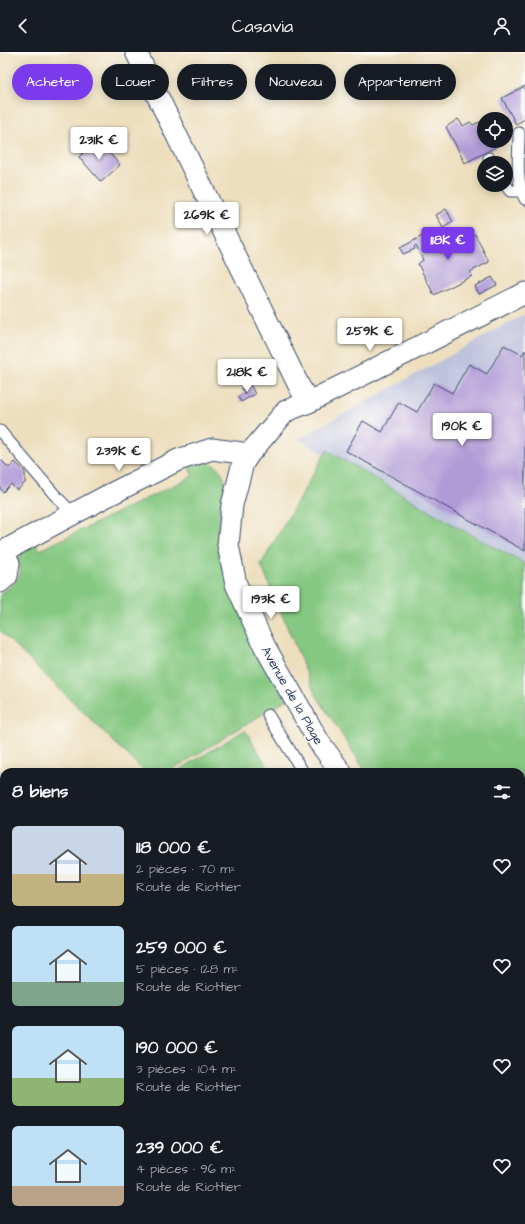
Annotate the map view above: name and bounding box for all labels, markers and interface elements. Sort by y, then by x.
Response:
text: Casavia [232,14,293,39]
icon: back [12,15,34,37]
icon: person [491,15,513,37]
chip: Acheter [12,64,93,100]
chip: Louer [101,64,169,100]
chip: Filtres [177,64,247,100]
chip: Nouveau [255,64,336,100]
chip: Appartement [344,64,456,100]
map controls [477,112,513,192]
button: locate [477,112,513,148]
pin: 231K € [66,127,132,161]
text: 231K € [79,131,119,149]
button: layers [477,156,513,192]
pin: 269K € [174,202,240,236]
text: 269K € [184,206,230,224]
pin: 118K € [415,227,481,261]
text: 118K € [430,231,466,249]
pin: 259K € [337,318,403,352]
text: 259K € [346,322,394,340]
pin: 218K € [214,359,280,393]
text: 218K € [227,363,267,381]
pin: 190K € [429,413,495,447]
text: 190K € [442,417,482,435]
pin: 239K € [86,438,152,472]
text: 239K € [97,442,141,460]
pin: 193K € [238,586,304,620]
text: 193K € [251,590,291,608]
street label: Avenue de la Plage [256,643,328,749]
text: 8 biens [12,780,68,804]
icon: filters [491,781,513,803]
text: 118 000 € [136,836,211,860]
icon: home [44,842,92,890]
icon: heart [491,855,513,877]
text: 2 pièces · 70 m² [136,860,235,878]
text: Route de Riottier [136,878,241,896]
text: 259 000 € [136,936,227,960]
icon: home [44,942,92,990]
icon: heart [491,955,513,977]
text: 5 pièces · 128 m² [136,960,238,978]
text: Route de Riottier [136,978,241,996]
text: 190 000 € [136,1036,218,1060]
icon: home [44,1042,92,1090]
icon: heart [491,1055,513,1077]
text: 3 pièces · 104 m² [136,1060,237,1078]
text: Route de Riottier [136,1078,241,1096]
text: 239 000 € [136,1136,223,1160]
icon: home [44,1142,92,1190]
icon: heart [491,1155,513,1177]
text: 4 pièces · 96 m² [136,1160,236,1178]
text: Route de Riottier [136,1178,241,1196]

